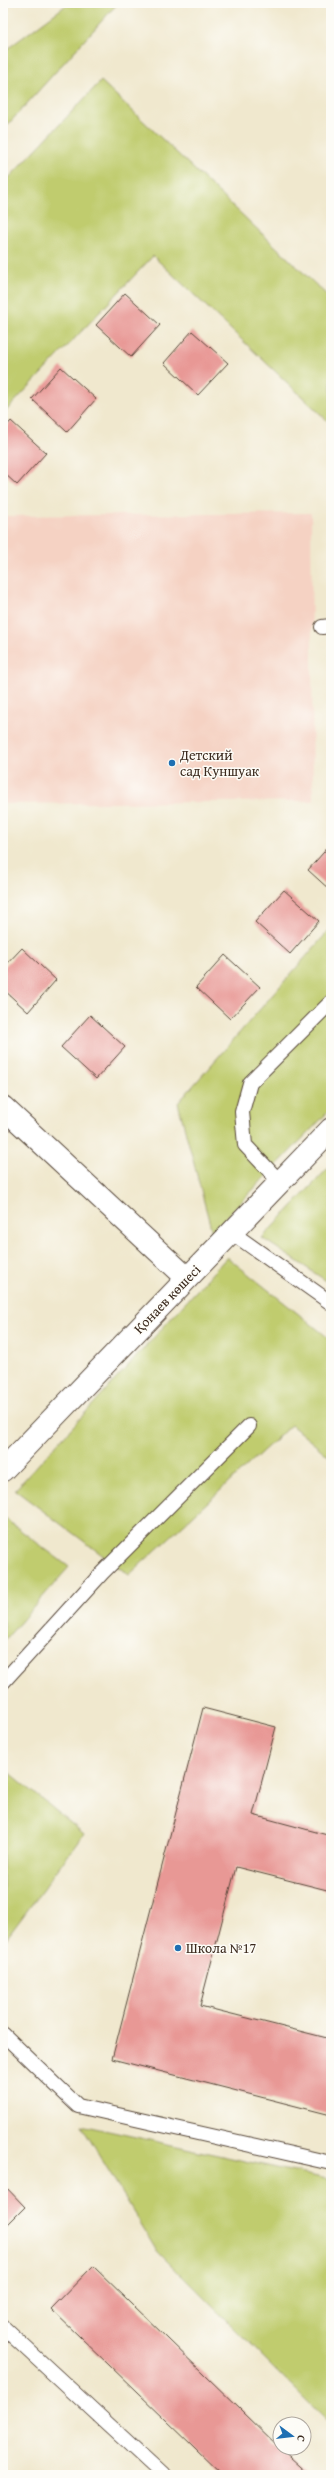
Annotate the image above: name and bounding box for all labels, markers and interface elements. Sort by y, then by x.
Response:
place label: Детский сад Куншуак [179,745,260,781]
marker: Детский сад Куншуак [167,758,177,768]
street label: Қонаев көшесі [129,1260,205,1338]
place label: Школа №17 [186,1938,257,1958]
marker: Школа №17 [173,1943,183,1953]
north arrow [272,2416,312,2456]
text: С [293,2434,310,2444]

